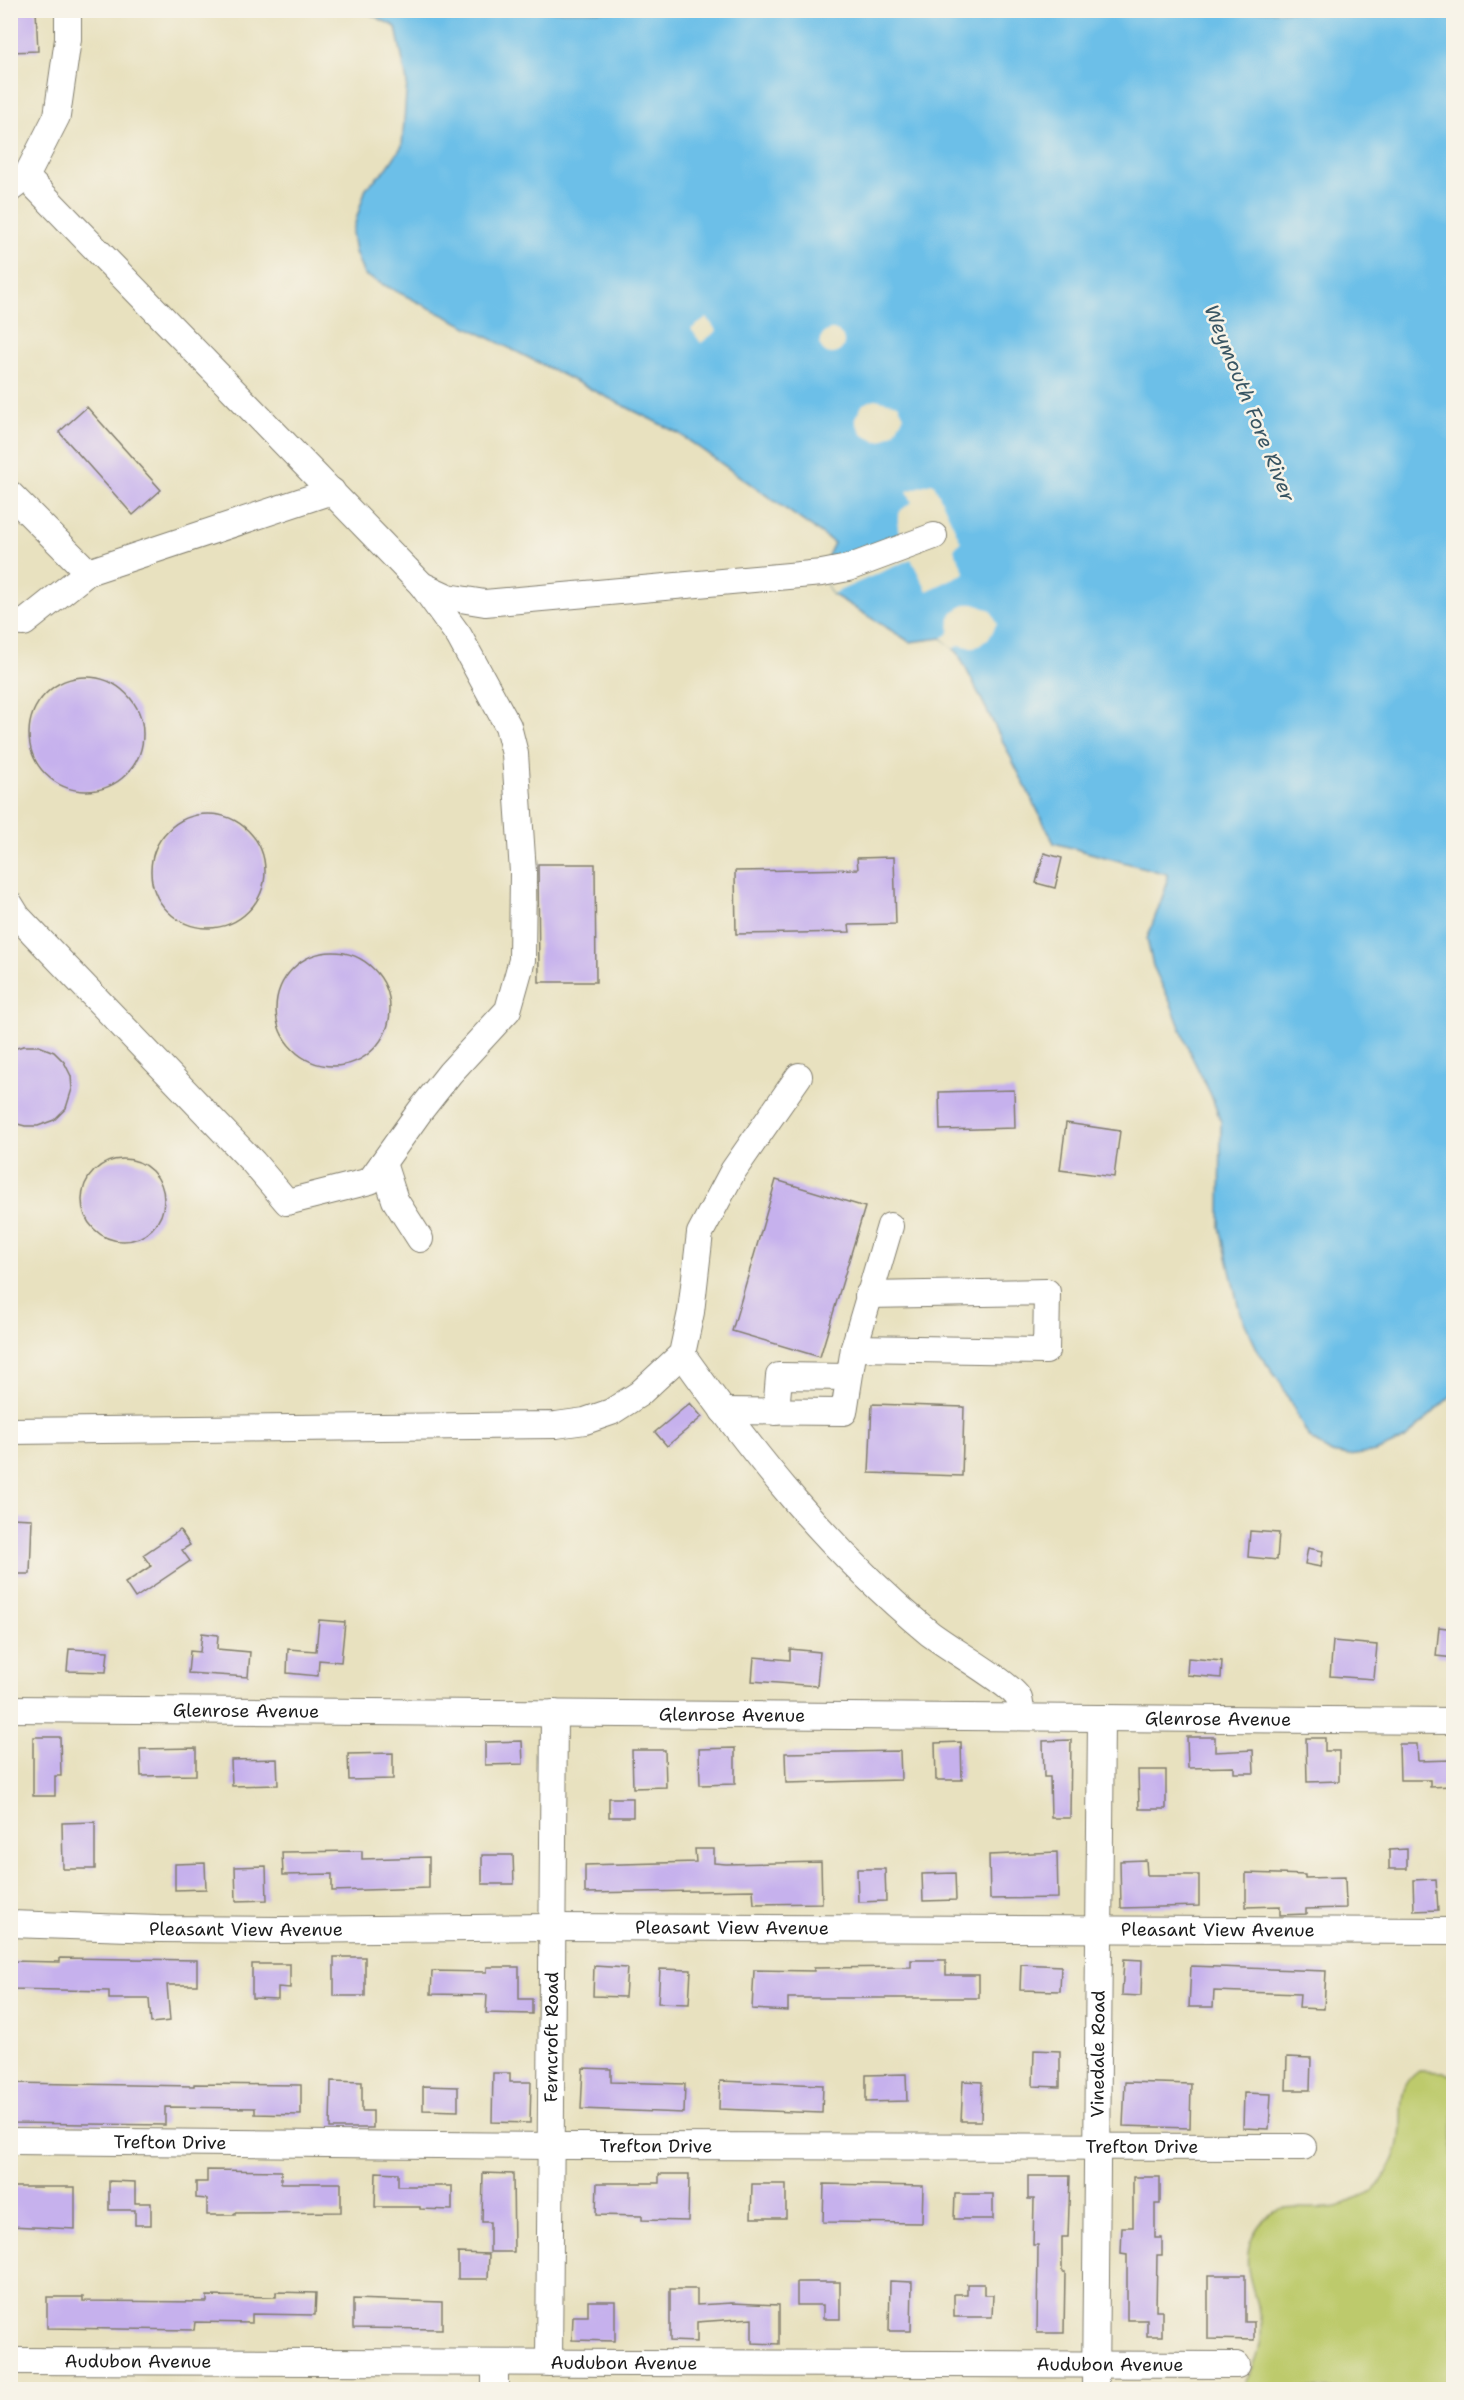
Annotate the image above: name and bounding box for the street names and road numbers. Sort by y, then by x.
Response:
street label: Glenrose Avenue [173,1698,319,1724]
street label: Glenrose Avenue [659,1702,805,1728]
street label: Glenrose Avenue [1145,1706,1291,1732]
street label: Pleasant View Avenue [635,1915,829,1940]
street label: Pleasant View Avenue [149,1917,343,1942]
street label: Pleasant View Avenue [1121,1918,1315,1942]
street label: Ferncroft Road [539,1972,564,2102]
street label: Vinedale Road [1085,1990,1111,2118]
street label: Trefton Drive [113,2130,227,2155]
street label: Trefton Drive [599,2134,713,2158]
street label: Trefton Drive [1085,2135,1199,2159]
street label: Audubon Avenue [64,2349,212,2374]
street label: Audubon Avenue [550,2351,698,2375]
street label: Audubon Avenue [1036,2352,1184,2377]

